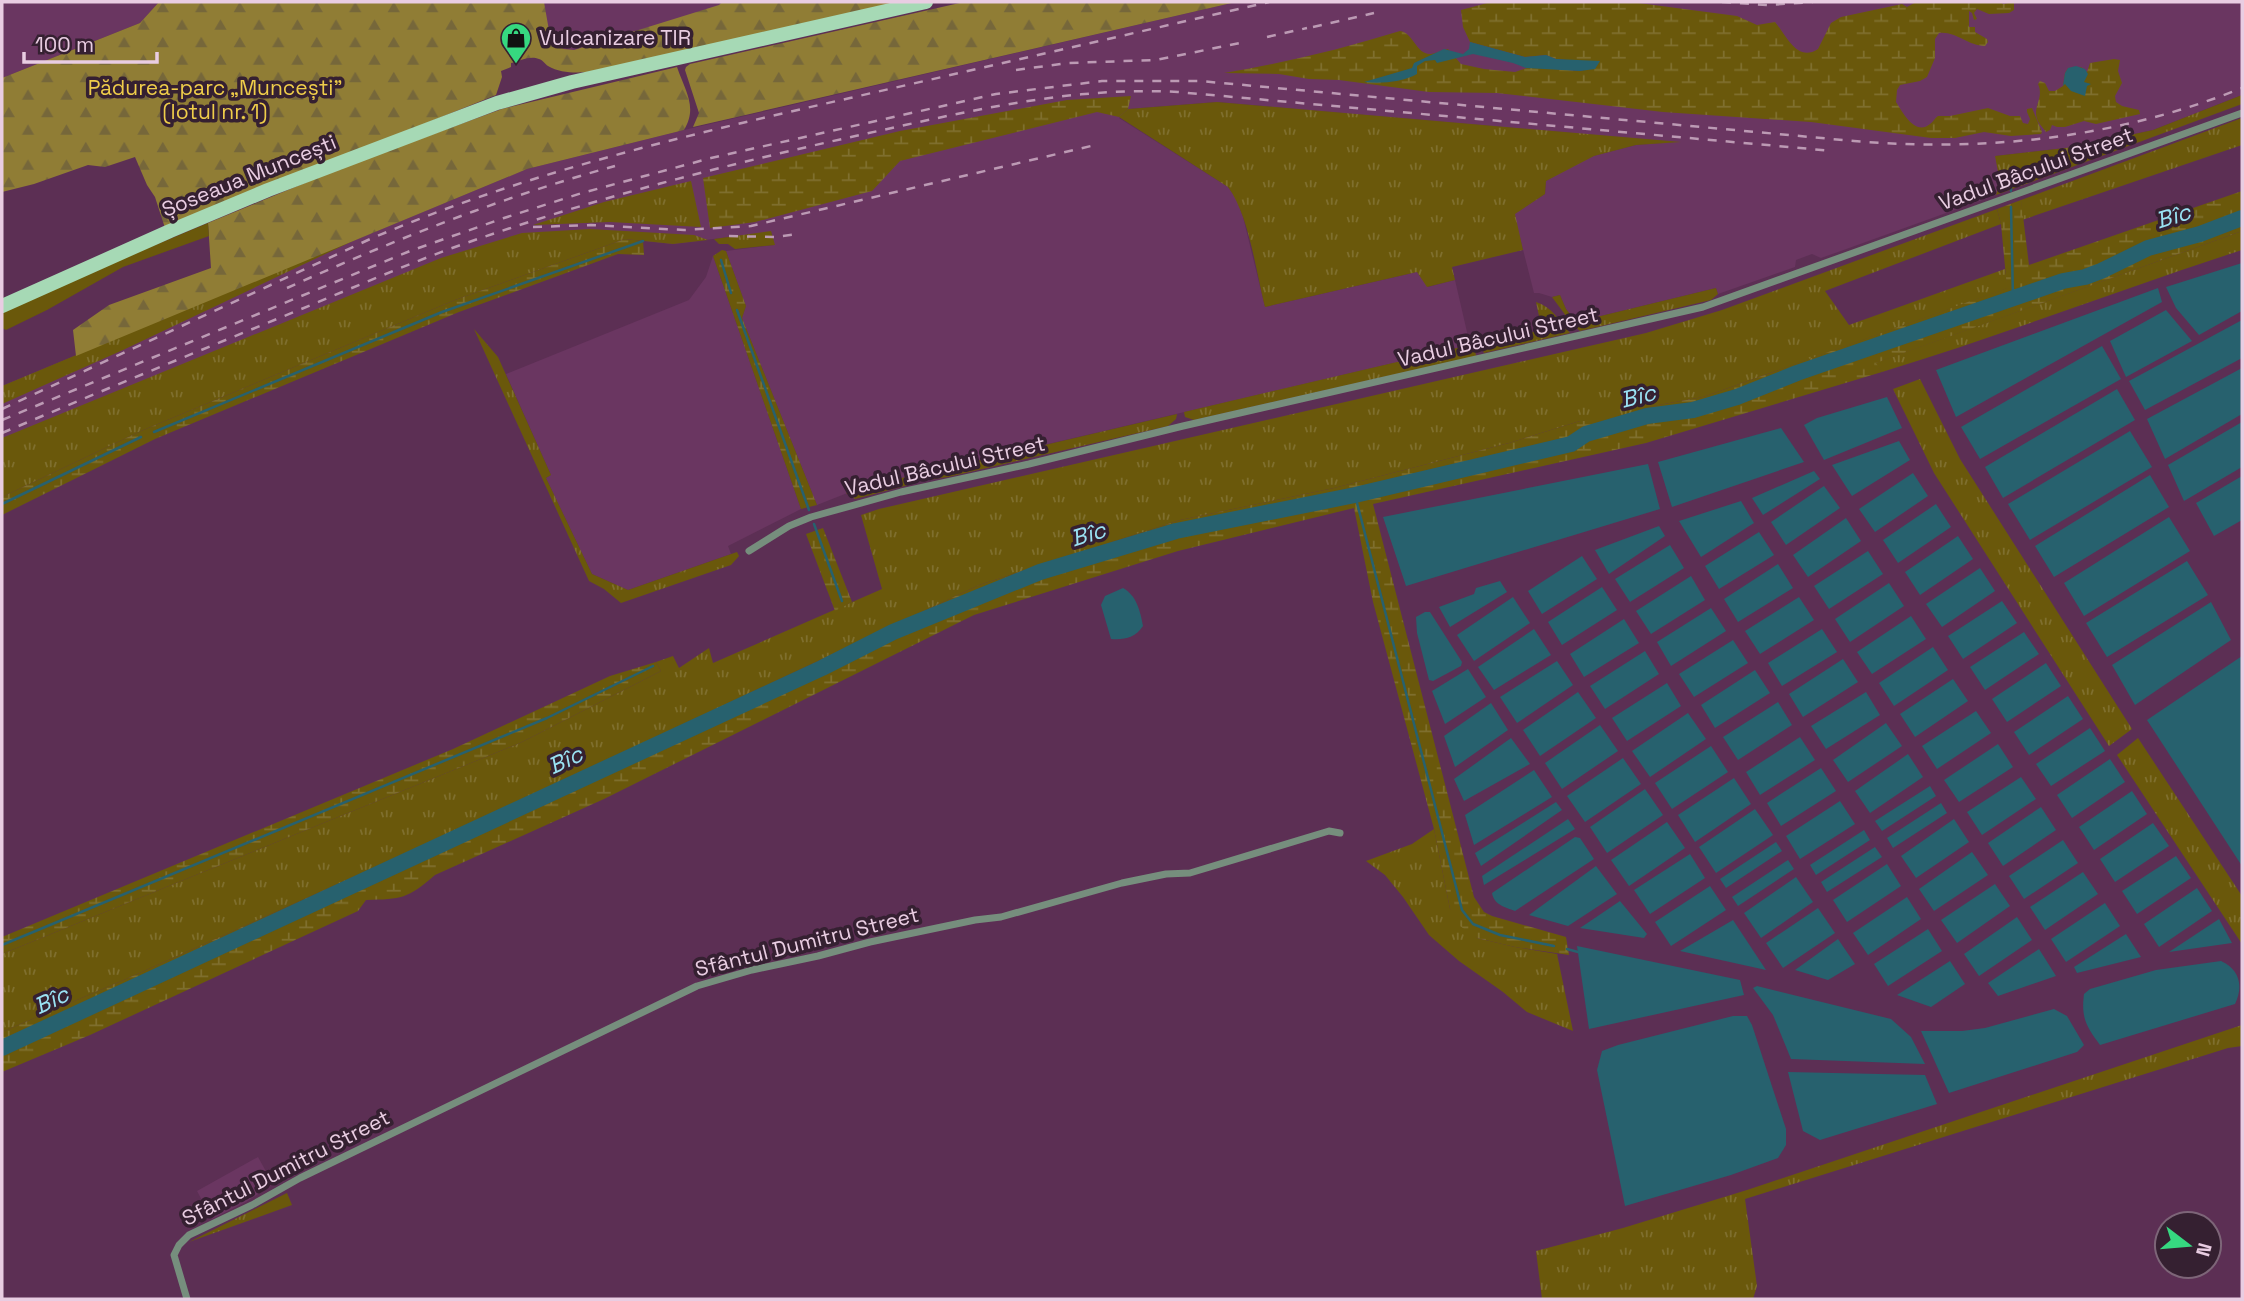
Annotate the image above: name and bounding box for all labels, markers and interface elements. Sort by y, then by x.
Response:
scale bar [24,21,158,65]
shop icon: Vulcanizare TIR [499,21,533,65]
place label: Vulcanizare TIR [539,24,691,51]
text: 100 m [35,31,94,58]
park label: Pădurea-parc „Muncești” (lotul nr. 1) [88,74,342,125]
street label: Vadul Bâcului Street [1935,121,2137,216]
street label: Șoseaua Muncești [158,128,340,223]
water label: Bîc [2152,196,2195,236]
street label: Vadul Bâcului Street [1395,300,1601,373]
water label: Bîc [1617,377,1660,415]
street label: Vadul Bâcului Street [842,429,1048,502]
water label: Bîc [1067,514,1110,554]
water label: Bîc [543,738,588,781]
street label: Sfântul Dumitru Street [692,901,922,982]
water label: Bîc [29,978,74,1021]
street label: Sfântul Dumitru Street [177,1103,394,1232]
north arrow [2153,1210,2223,1280]
text: N [2190,1240,2218,1259]

